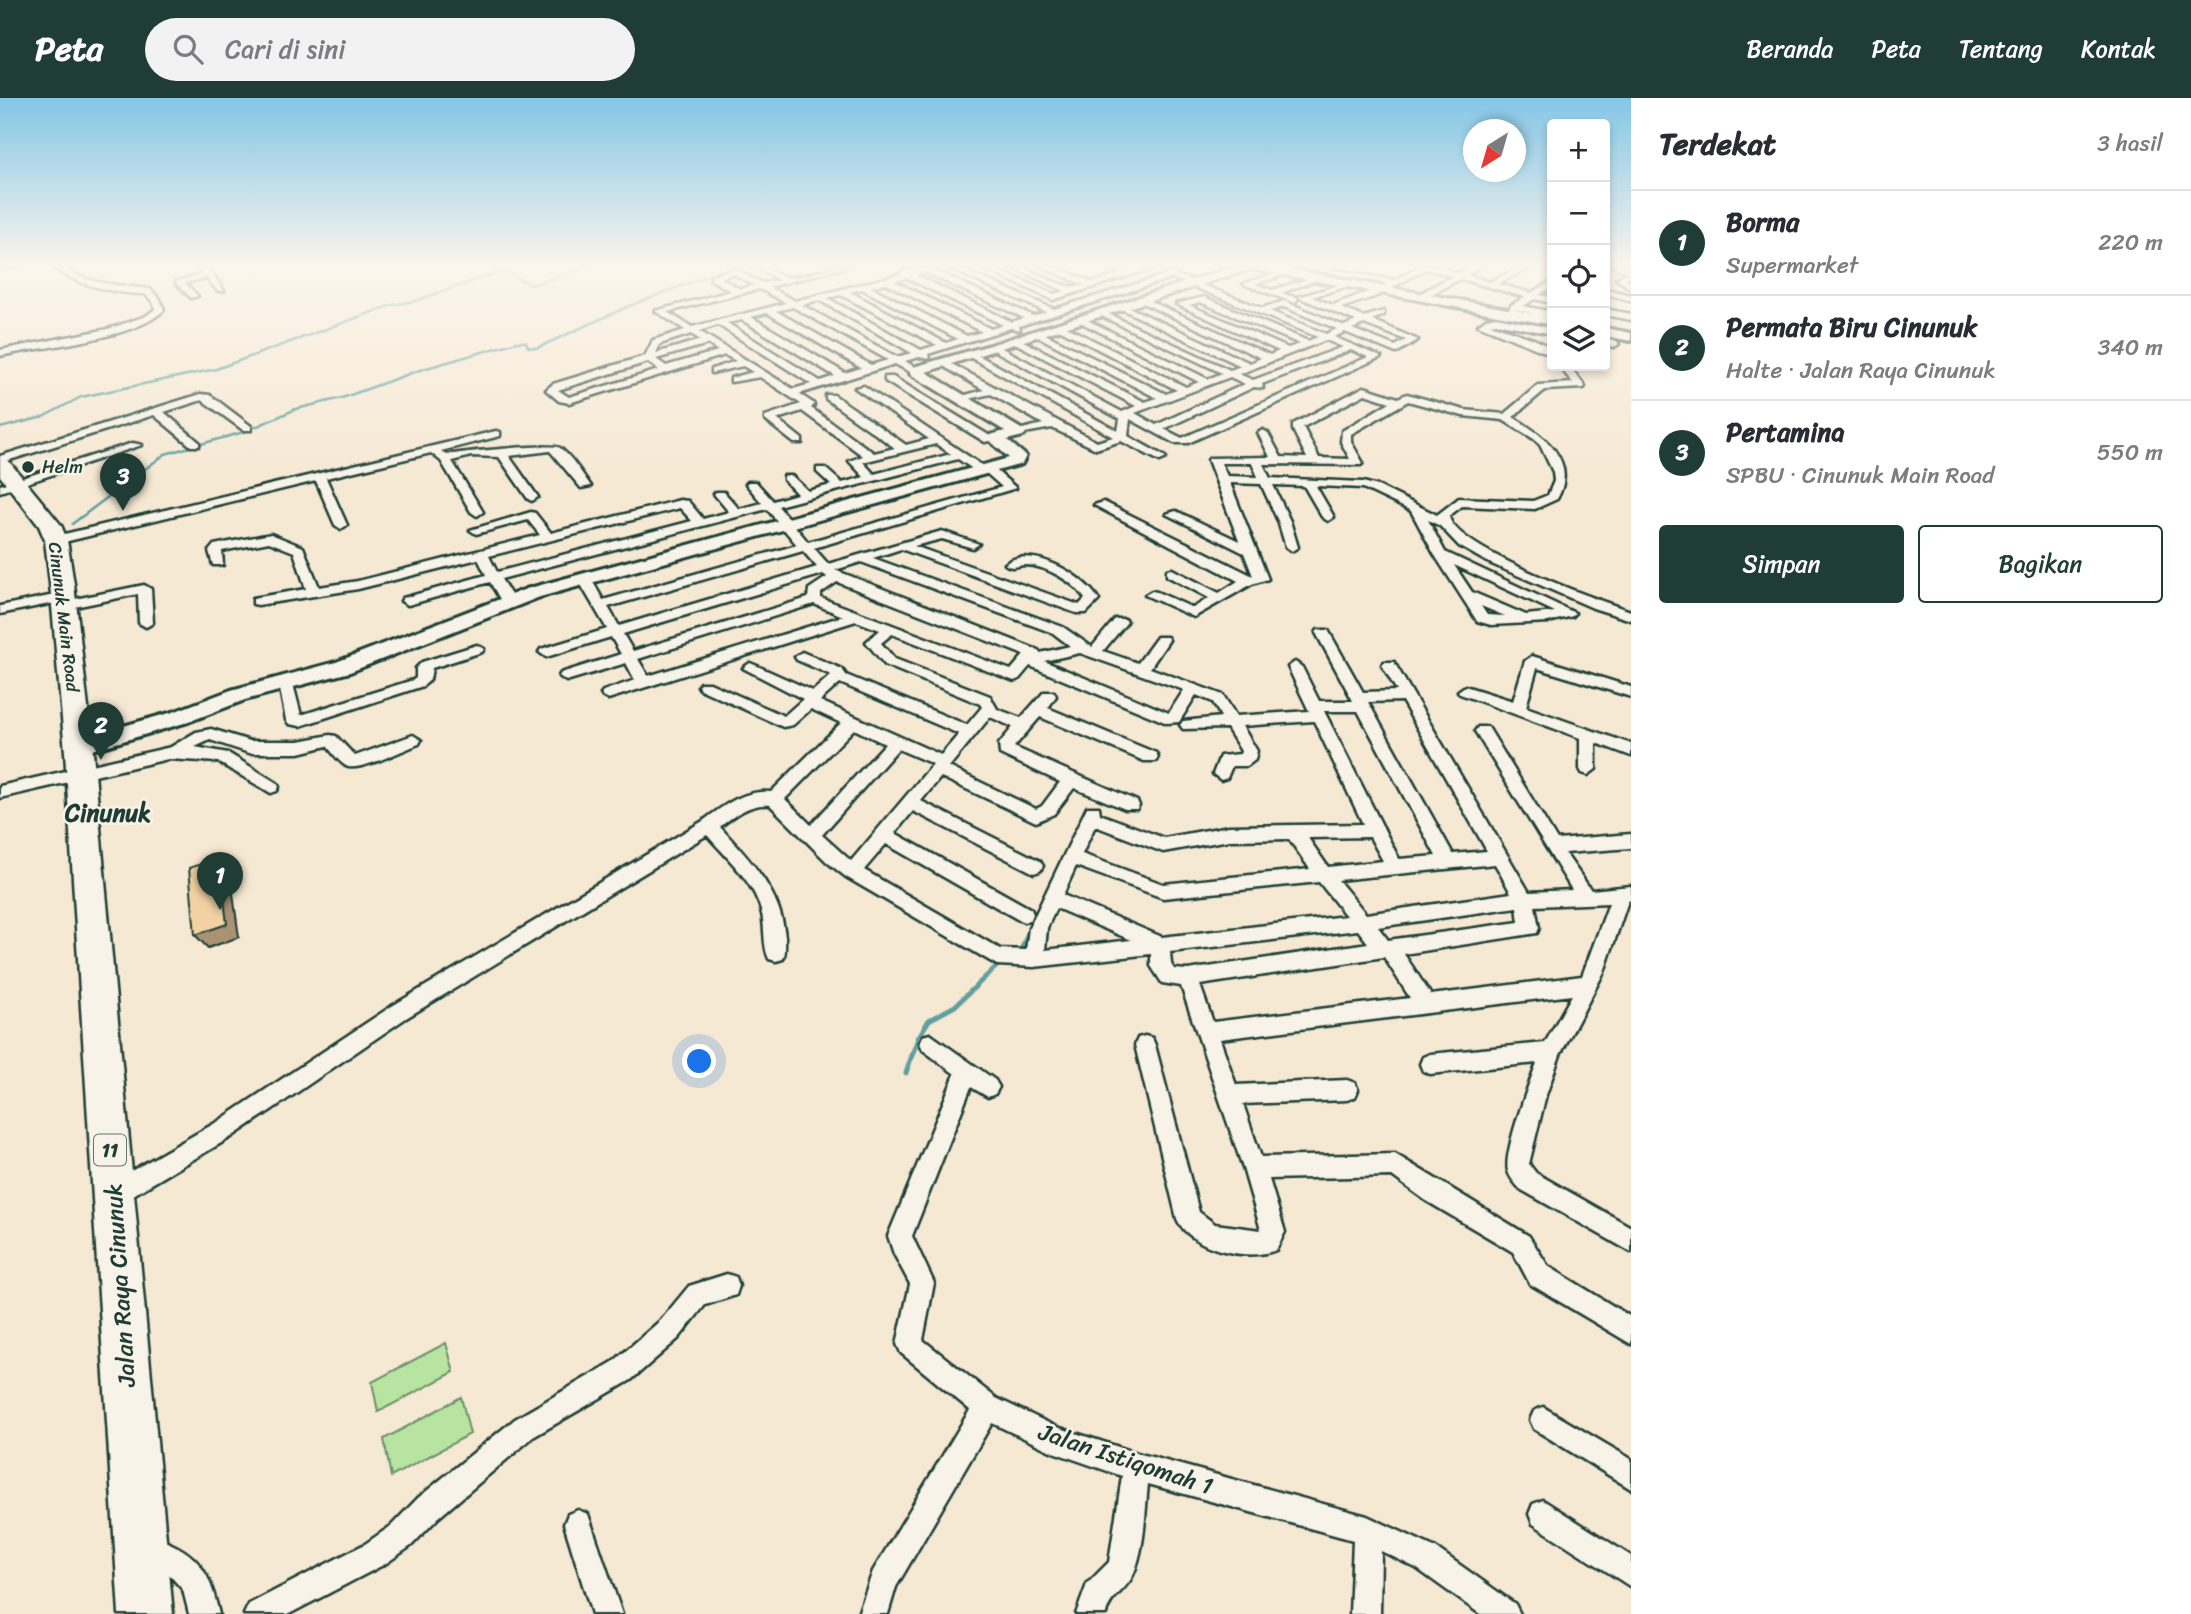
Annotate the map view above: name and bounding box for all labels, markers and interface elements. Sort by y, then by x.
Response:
search box [145,18,635,81]
text: Peta [35,20,103,78]
text: Cari di sini [225,26,346,72]
text: Beranda [1746,28,1833,70]
text: Peta [1871,28,1921,70]
text: Tentang [1959,28,2043,70]
text: Kontak [2081,28,2156,70]
icon: search [169,30,207,68]
text: Terdekat [1659,117,1776,171]
north arrow [1463,119,1526,182]
map controls [1547,119,1610,371]
button: + [1547,119,1610,182]
text: 3 hasil [2097,123,2163,164]
button: − [1547,182,1610,245]
text: Borma [1726,199,1799,245]
text: 1 [1677,222,1687,263]
text: 220 m [2098,222,2163,263]
button: locate [1547,245,1610,308]
text: Supermarket [1726,245,1858,286]
text: Permata Biru Cinunuk [1726,304,1977,350]
button: layers [1547,308,1610,371]
text: 2 [1675,327,1689,368]
text: 340 m [2098,327,2163,368]
text: Halte · Jalan Raya Cinunuk [1726,350,1996,391]
text: Pertamina [1726,409,1844,455]
text: 3 [1676,432,1688,473]
text: 550 m [2097,432,2163,473]
place label: Helm [42,451,83,483]
pin: 3 [100,453,146,511]
text: SPBU · Cinunuk Main Road [1726,455,1994,496]
marker: Helm [20,459,36,475]
button: Simpan [1659,525,1904,603]
button: Bagikan [1918,525,2163,603]
street label: Cinunuk Main Road [39,540,89,695]
pin: 2 [78,702,124,760]
district label: Cinunuk [64,792,151,834]
pin: 1 [197,852,243,910]
your location [682,1044,716,1078]
road number: 11 [94,1134,126,1166]
street label: Jalan Raya Cinunuk [92,1182,148,1389]
street label: Jalan Istiqomah 1 [1032,1411,1219,1507]

